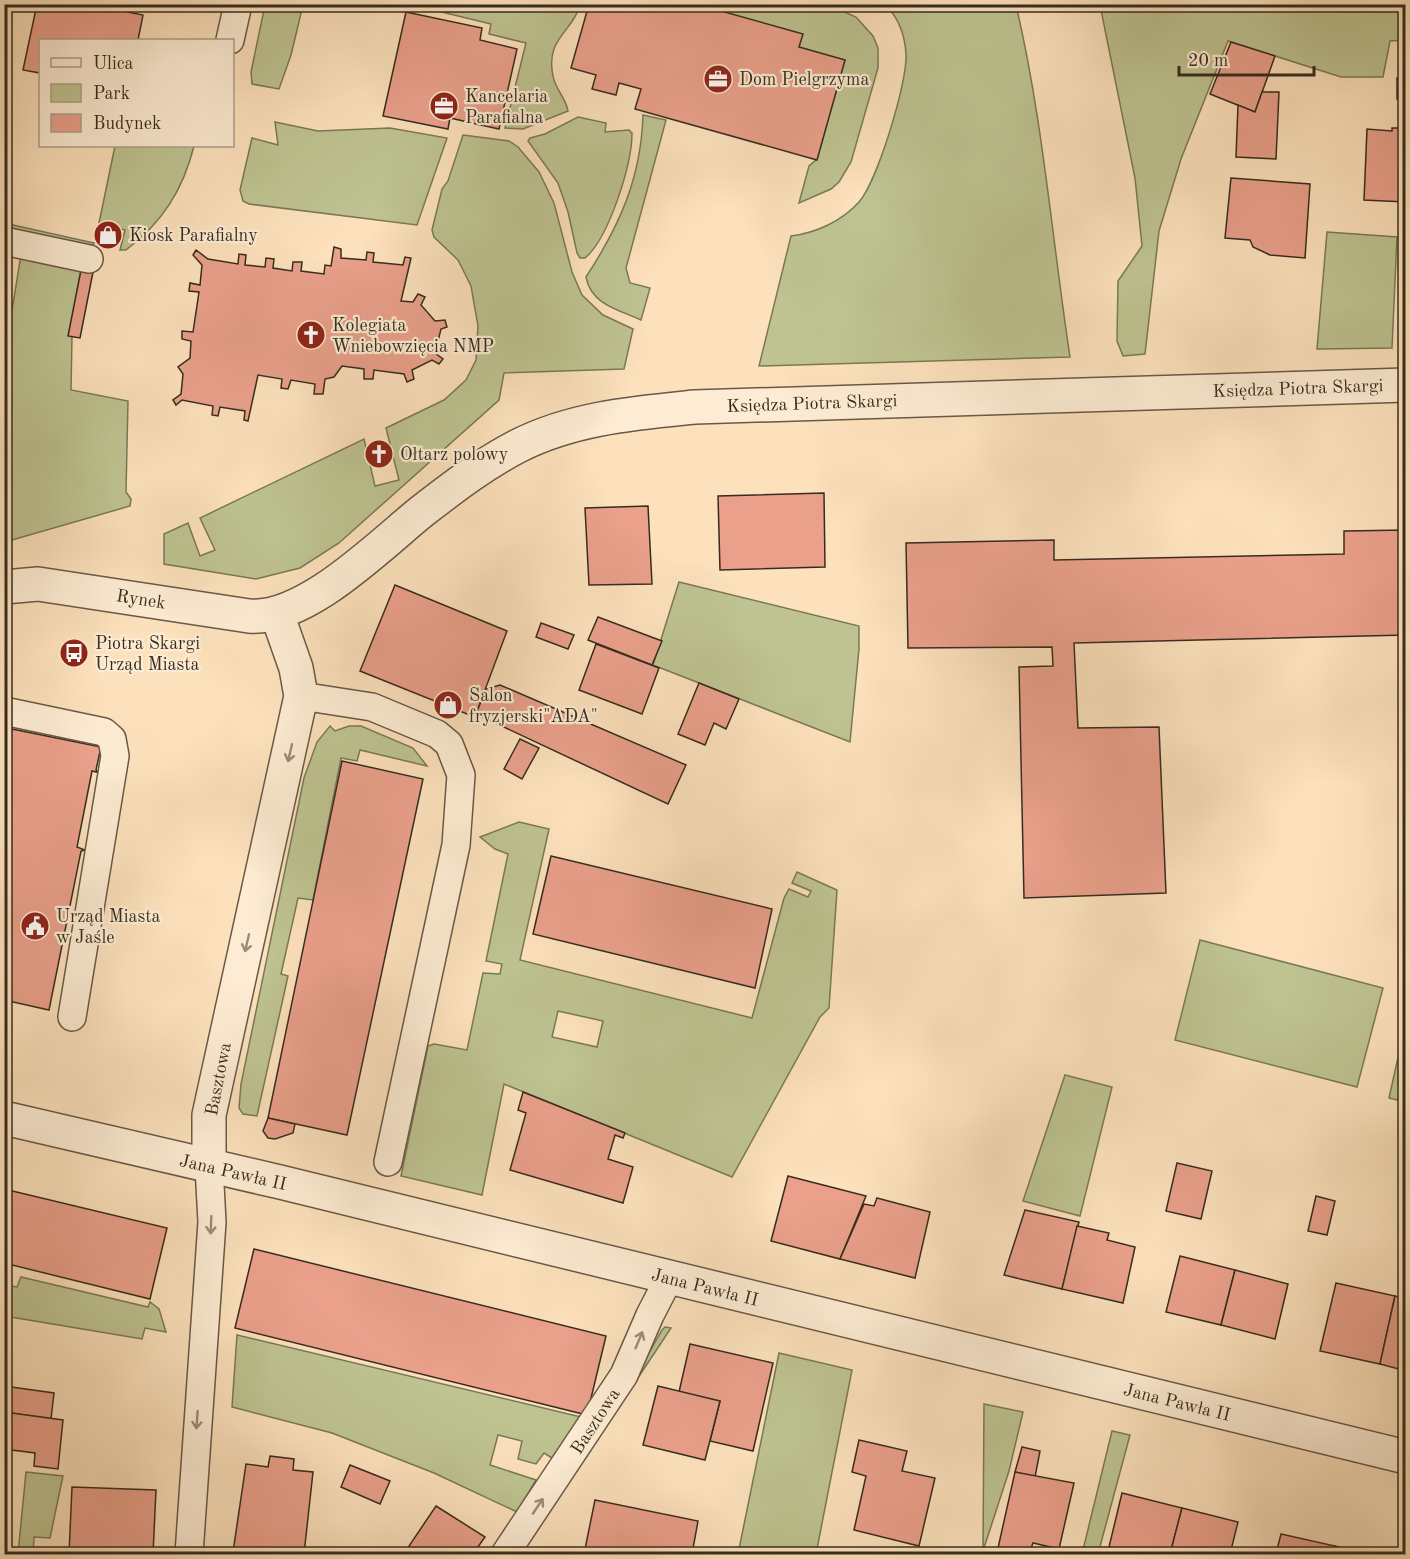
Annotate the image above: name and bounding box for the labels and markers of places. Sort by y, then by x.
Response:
office icon: Dom Pielgrzyma [702,63,734,95]
place label: Dom Pielgrzyma [739,71,869,89]
place label: Kancelaria Parafialna [465,88,548,127]
office icon: Kancelaria Parafialna [428,90,460,122]
shop icon: Kiosk Parafialny [92,219,124,251]
place label: Kiosk Parafialny [129,227,258,245]
place label: Kolegiata Wniebowzięcia NMP [332,317,494,356]
church icon: Kolegiata Wniebowzięcia NMP [295,319,327,351]
church icon: Ołtarz polowy [363,438,395,470]
place label: Ołtarz polowy [400,446,509,464]
place label: Piotra Skargi Urząd Miasta [95,635,200,674]
bus stop icon: Piotra Skargi Urząd Miasta [58,637,90,669]
place label: Salon fryzjerski"ADA" [469,687,598,726]
shop icon: Salon fryzjerski"ADA" [432,689,464,721]
place label: Urząd Miasta w Jaśle [56,908,161,947]
public building icon: Urząd Miasta w Jaśle [19,910,51,942]

